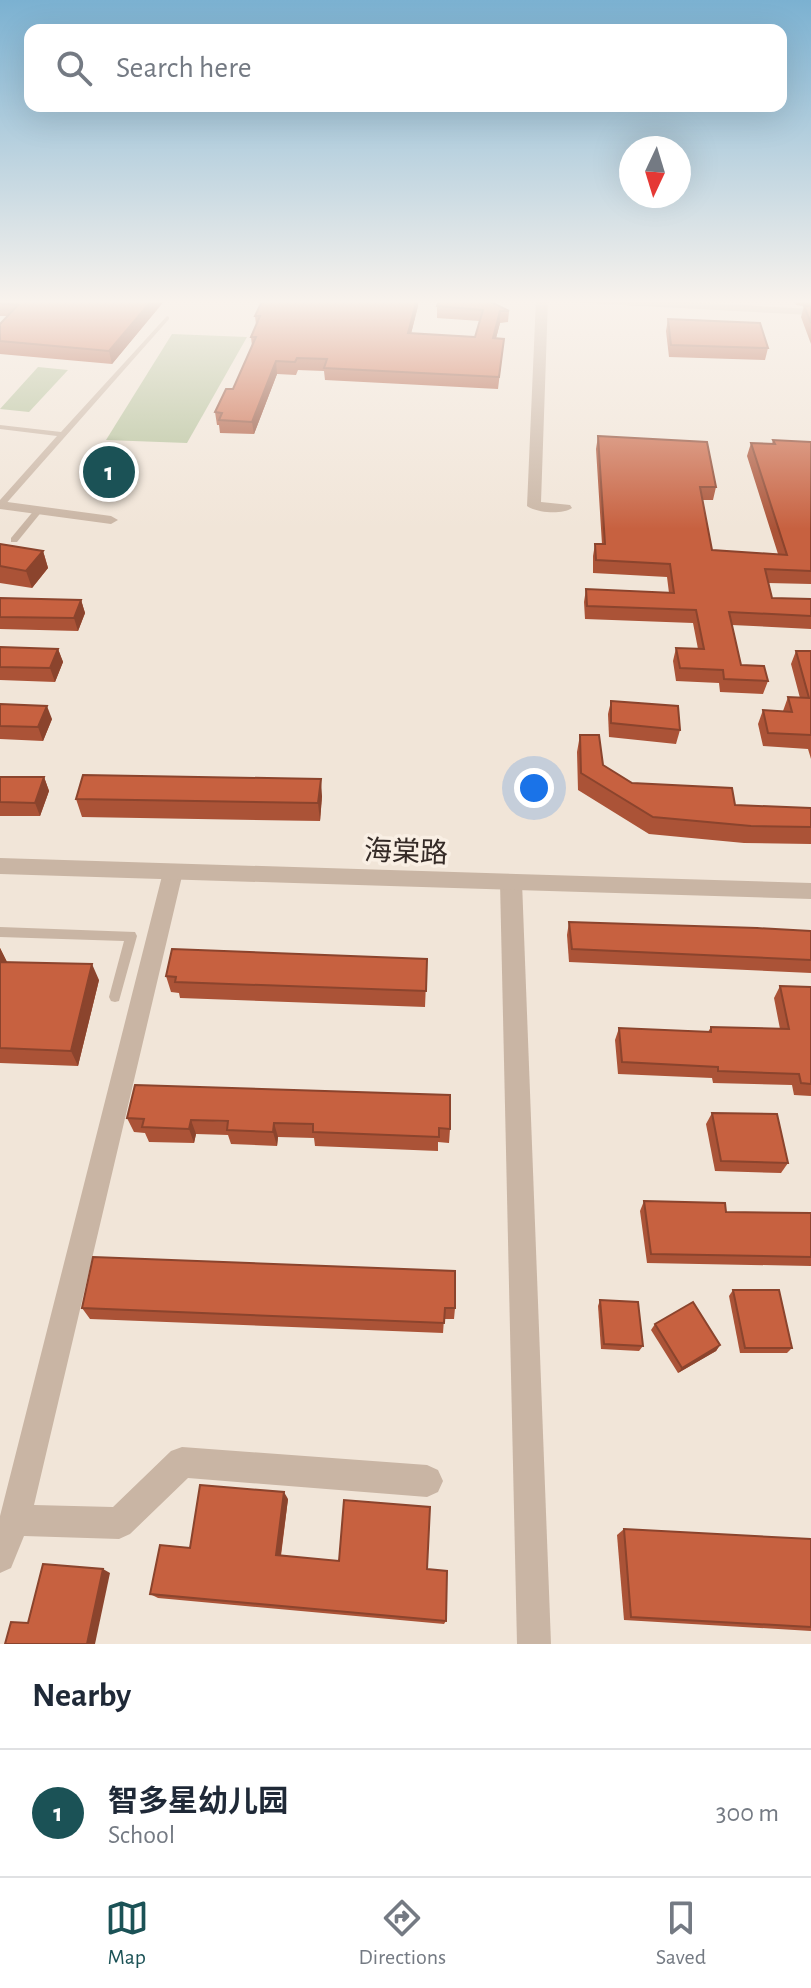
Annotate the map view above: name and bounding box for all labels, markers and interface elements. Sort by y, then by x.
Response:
search box [24,24,787,112]
icon: search [52,46,96,90]
text: Search here [116,53,252,83]
north arrow [619,136,691,208]
pin: 1 [83,442,135,502]
your location [514,768,554,808]
street label: 海棠路 [363,836,448,868]
text: Nearby [32,1679,131,1713]
text: 智多星幼儿园 [108,1787,288,1817]
text: 1 [53,1800,63,1826]
text: 300 m [716,1800,779,1826]
text: School [108,1822,175,1848]
tab: Map [105,1896,149,1970]
tab: Directions [358,1896,446,1970]
tab: Saved [656,1896,706,1970]

